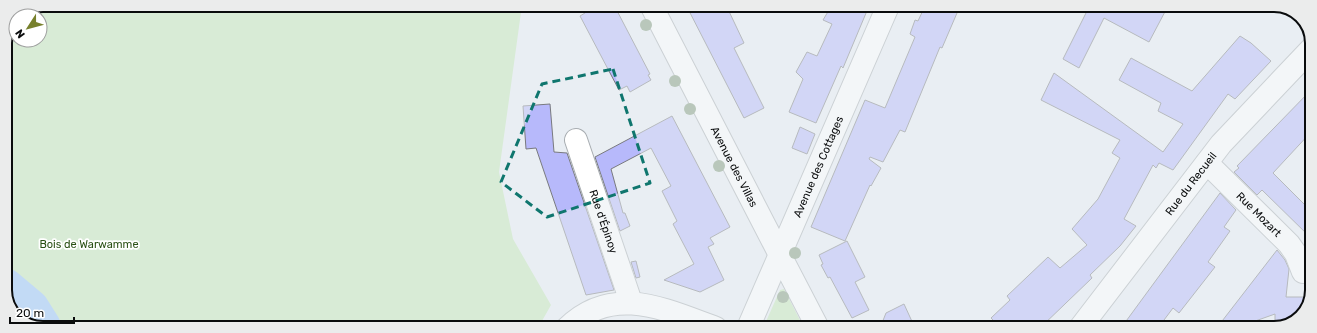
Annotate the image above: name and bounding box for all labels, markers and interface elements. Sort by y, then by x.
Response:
north arrow [8,8,48,48]
text: N [13,26,28,41]
street label: Avenue des Cottages [790,114,846,219]
street label: Avenue des Villas [708,124,761,210]
street label: Rue du Recueil [1162,149,1219,218]
street label: Rue d'Épinoy [587,188,620,255]
street label: Rue Mozart [1234,189,1285,240]
park label: Bois de Warwamme [39,238,139,251]
scale bar [10,299,74,325]
text: 20 m [16,306,44,320]

